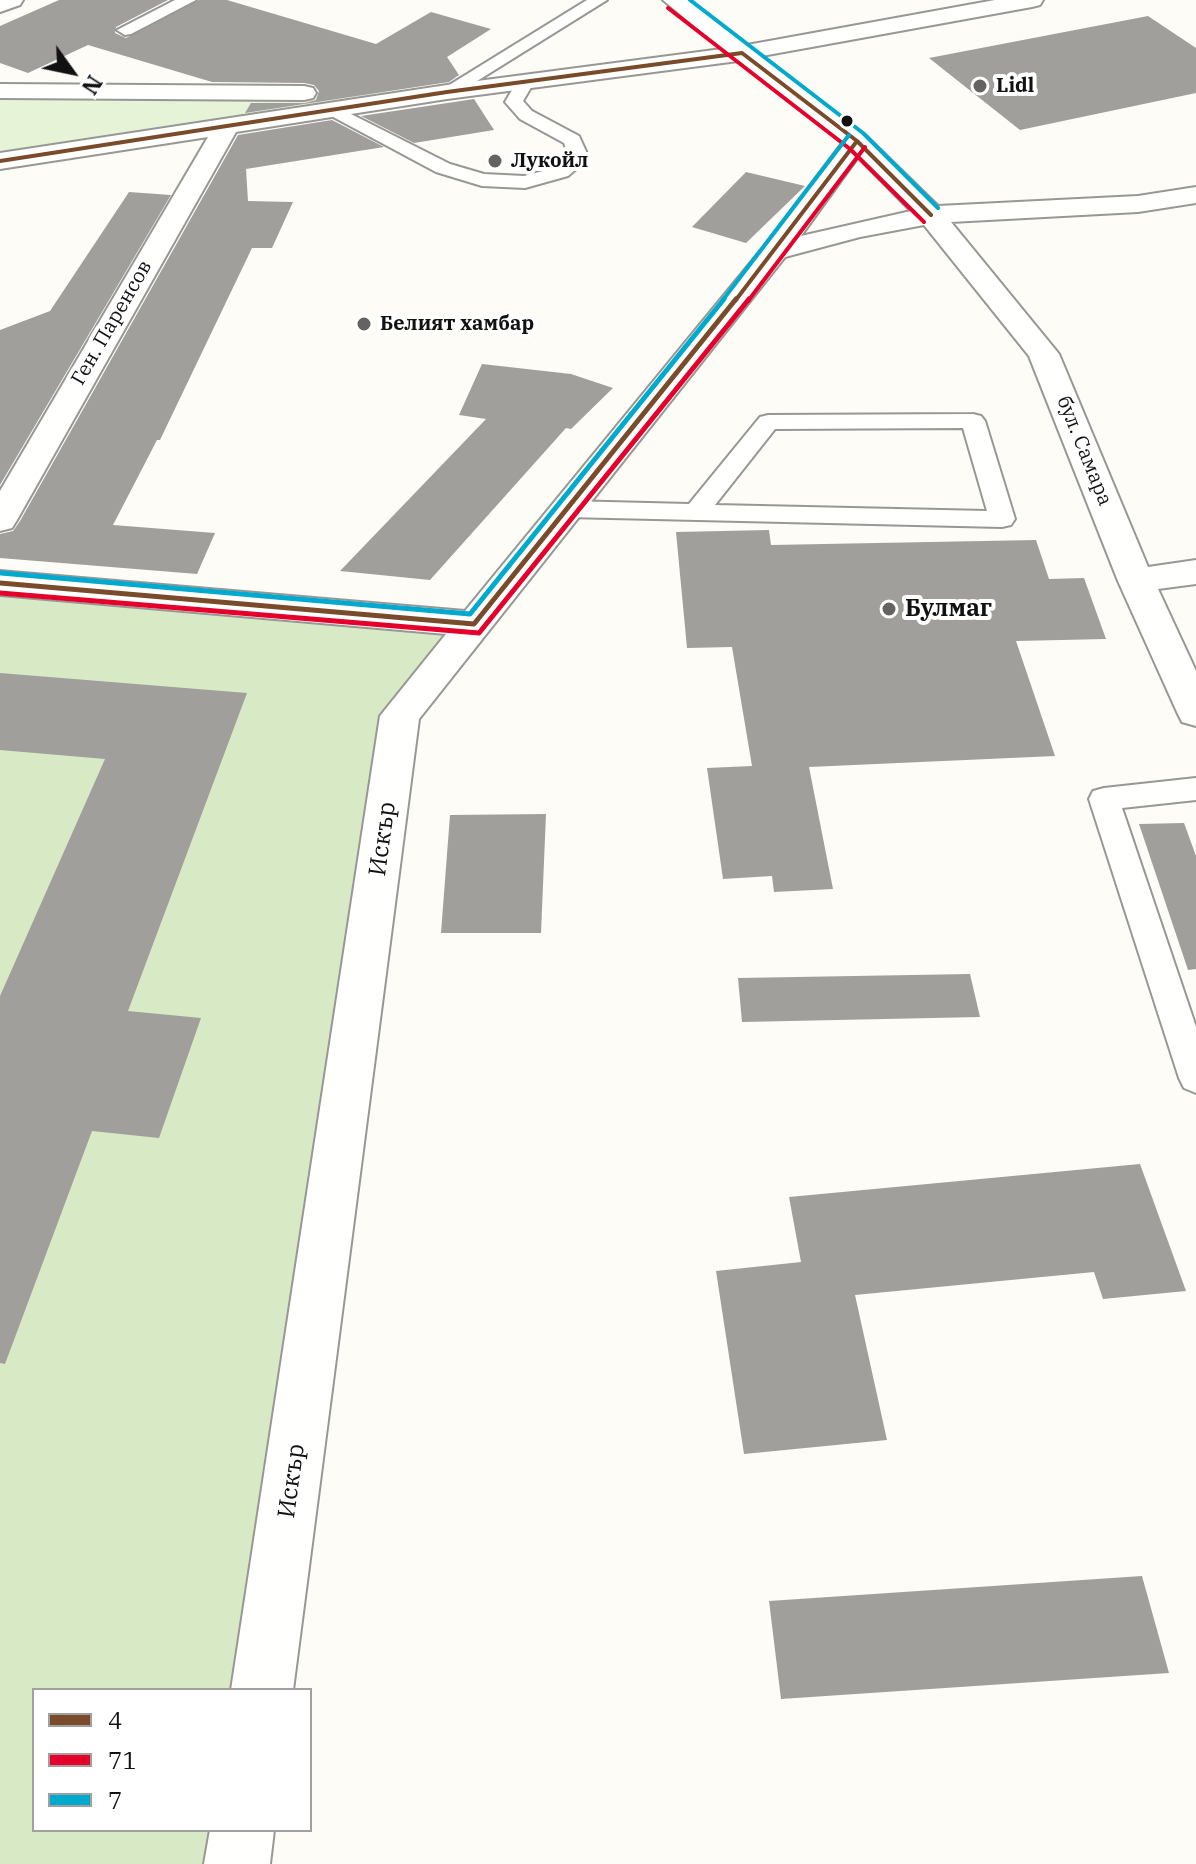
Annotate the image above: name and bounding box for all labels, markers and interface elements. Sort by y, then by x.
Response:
north arrow [32,32,112,112]
text: N [76,70,109,101]
place label: Lidl [996,74,1034,98]
marker: Lidl [971,77,989,95]
unlabelled marker [839,113,855,129]
place label: Лукойл [511,149,588,173]
marker: Лукойл [486,152,504,170]
street label: Ген. Паренсов [67,256,157,390]
place label: Белият хамбар [380,312,534,336]
marker: Белият хамбар [355,315,373,333]
street label: бул. Самара [1051,393,1117,509]
place label: Булмаг [905,595,992,623]
marker: Булмаг [880,600,898,618]
street label: Искър [364,800,402,878]
street label: Искър [273,1442,311,1520]
legend [32,1688,312,1832]
text: 4 [108,1704,122,1736]
text: 71 [108,1744,137,1776]
text: 7 [108,1784,122,1816]

